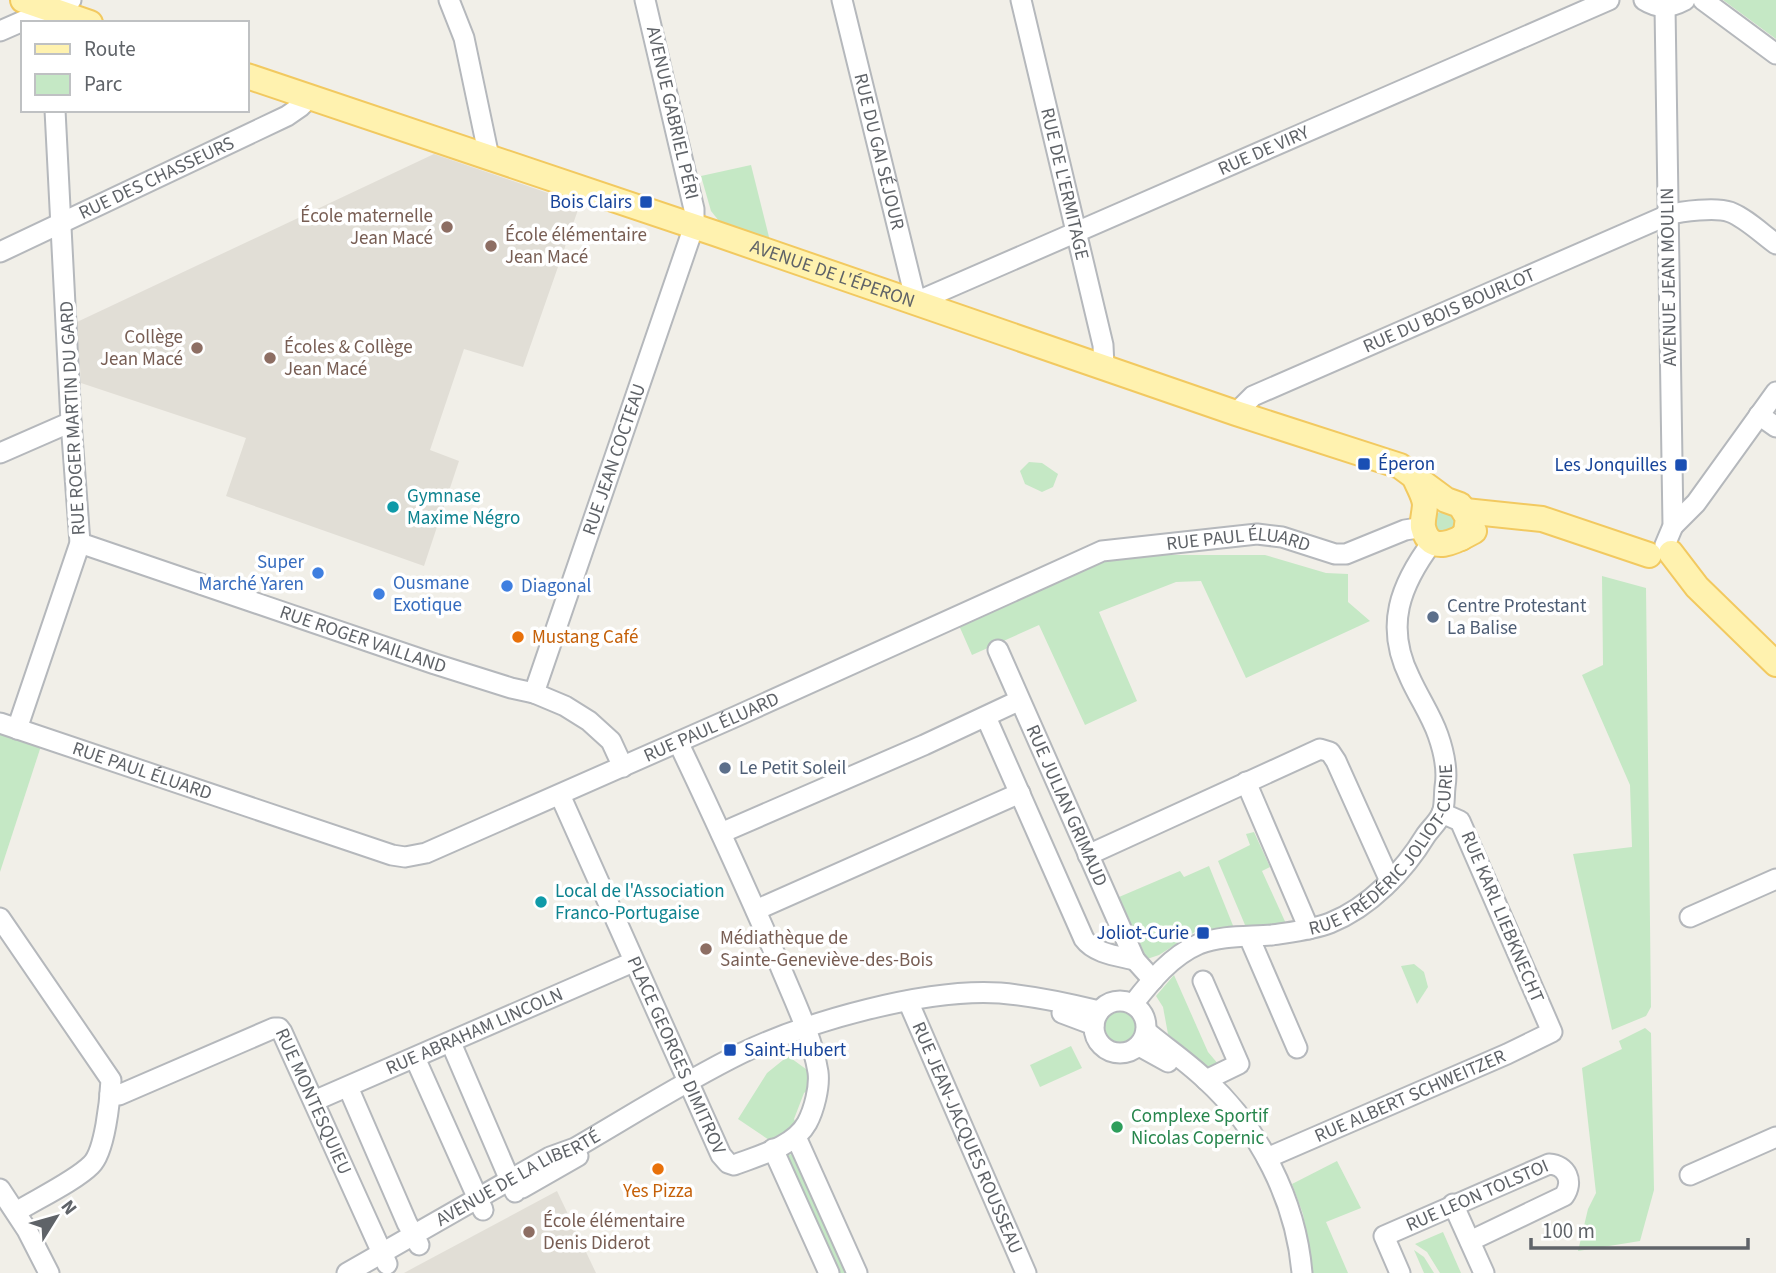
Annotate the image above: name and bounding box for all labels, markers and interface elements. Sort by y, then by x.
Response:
legend [21,21,248,112]
street label: AVENUE GABRIEL PÉRI [639,24,705,202]
text: Route [84,34,136,64]
text: Parc [84,69,123,99]
street label: RUE DU GAI SÉJOUR [847,70,911,233]
street label: RUE DE L'ERMITAGE [1034,105,1096,263]
street label: RUE DE VIRY [1214,118,1314,182]
street label: RUE DES CHASSEURS [74,129,239,226]
street label: AVENUE JEAN MOULIN [1654,187,1684,367]
place label: Bois Clairs [550,189,632,216]
marker: Bois Clairs [638,194,654,210]
place label: École maternelle Jean Macé [300,203,433,252]
marker: École maternelle Jean Macé [439,219,455,235]
place label: École élémentaire Jean Macé [505,222,647,271]
street label: AVENUE DE L'ÉPERON [746,233,918,315]
marker: École élémentaire Jean Macé [483,238,499,254]
street label: RUE DU BOIS BOURLOT [1359,261,1540,360]
street label: RUE ROGER MARTIN DU GARD [53,300,93,536]
place label: Collège Jean Macé [100,324,183,373]
place label: Écoles & Collège Jean Macé [284,334,413,383]
marker: Collège Jean Macé [189,340,205,356]
marker: Écoles & Collège Jean Macé [262,350,278,366]
street label: RUE JEAN COCTEAU [576,380,653,539]
place label: Éperon [1378,451,1435,478]
place label: Les Jonquilles [1554,452,1667,479]
marker: Éperon [1356,456,1372,472]
marker: Les Jonquilles [1673,457,1689,473]
place label: Gymnase Maxime Négro [407,483,520,532]
marker: Gymnase Maxime Négro [385,499,401,515]
street label: RUE PAUL ÉLUARD [1165,520,1314,559]
place label: Super Marché Yaren [198,549,304,598]
marker: Super Marché Yaren [310,565,326,581]
place label: Ousmane Exotique [393,570,469,619]
place label: Diagonal [521,573,592,600]
marker: Diagonal [499,578,515,594]
marker: Ousmane Exotique [371,586,387,602]
place label: Centre Protestant La Balise [1447,593,1587,642]
street label: RUE ROGER VAILLAND [276,599,450,680]
marker: Centre Protestant La Balise [1425,609,1441,625]
place label: Mustang Café [532,624,638,651]
marker: Mustang Café [510,629,526,645]
street label: RUE PAUL ÉLUARD [639,685,783,769]
street label: RUE JULIAN GRIMAUD [1019,720,1114,891]
street label: RUE PAUL ÉLUARD [69,735,215,807]
place label: Le Petit Soleil [739,755,846,782]
marker: Le Petit Soleil [717,760,733,776]
street label: RUE FRÉDÉRIC JOLIOT-CURIE [1306,763,1460,942]
street label: RUE KARL LIEBKNECHT [1454,827,1550,1007]
place label: Local de l'Association Franco-Portugaise [555,878,725,927]
marker: Local de l'Association Franco-Portugaise [533,894,549,910]
place label: Joliot-Curie [1097,920,1189,947]
place label: Médiathèque de Sainte-Geneviève-des-Bois [720,925,933,974]
marker: Joliot-Curie [1195,925,1211,941]
marker: Médiathèque de Sainte-Geneviève-des-Bois [698,941,714,957]
street label: PLACE GEORGES DIMITROV [620,952,733,1159]
street label: RUE ABRAHAM LINCOLN [382,981,567,1082]
street label: RUE JEAN-JACQUES ROUSSEAU [905,1017,1030,1258]
street label: RUE MONTESQUIEU [268,1024,358,1179]
place label: Saint-Hubert [744,1037,847,1064]
marker: Saint-Hubert [722,1042,738,1058]
street label: RUE ALBERT SCHWEITZER [1310,1043,1510,1149]
place label: Complexe Sportif Nicolas Copernic [1131,1103,1270,1152]
marker: Complexe Sportif Nicolas Copernic [1109,1119,1125,1135]
street label: AVENUE DE LA LIBERTÉ [431,1123,605,1233]
street label: RUE LEON TOLSTOI [1402,1152,1553,1238]
marker: Yes Pizza [650,1161,666,1177]
place label: Yes Pizza [622,1178,693,1205]
north arrow [21,1182,91,1252]
text: N [54,1194,83,1221]
scale bar [1531,1206,1748,1250]
place label: École élémentaire Denis Diderot [543,1208,685,1257]
text: 100 m [1542,1216,1595,1246]
marker: École élémentaire Denis Diderot [521,1224,537,1240]

